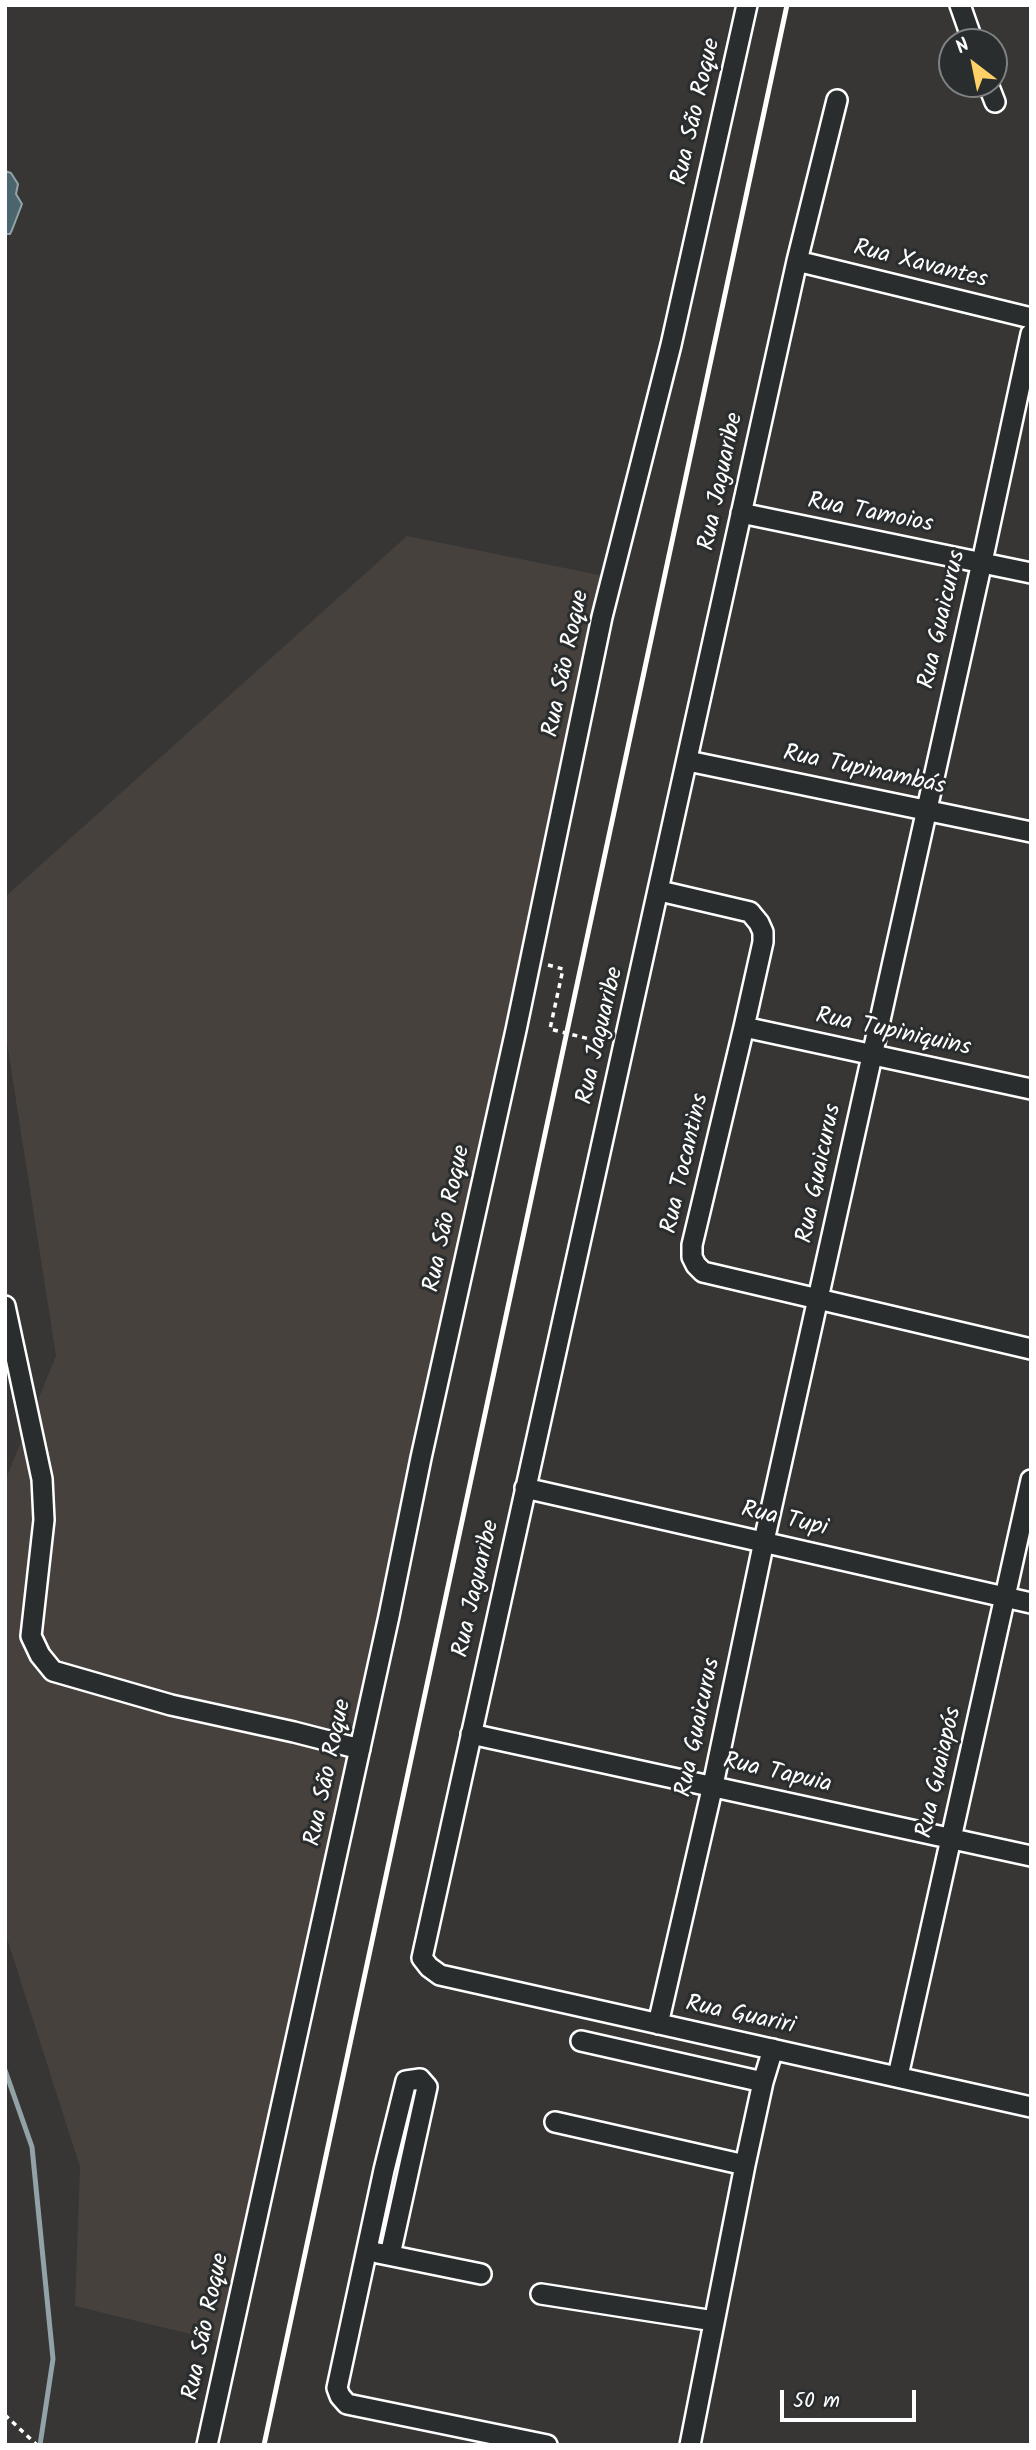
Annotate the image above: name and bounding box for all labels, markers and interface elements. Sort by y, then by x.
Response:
north arrow [938,28,1008,98]
text: N [950,31,976,63]
street label: Rua São Roque [667,36,729,188]
street label: Rua Xavantes [850,235,990,297]
street label: Rua Jaguaribe [694,410,752,554]
street label: Rua Tamoios [805,489,935,541]
street label: Rua Guaicurus [914,548,974,692]
street label: Rua São Roque [538,588,598,740]
street label: Rua Tupinambás [780,741,948,803]
street label: Rua Jaguaribe [572,964,632,1108]
street label: Rua Tupiniquins [813,1003,973,1065]
street label: Rua Tocantins [657,1091,717,1237]
street label: Rua Guaicurus [792,1102,850,1246]
street label: Rua São Roque [419,1143,479,1295]
street label: Rua Tupi [738,1497,830,1545]
street label: Rua Jaguaribe [448,1517,508,1661]
street label: Rua Guaicurus [671,1656,729,1800]
street label: Rua São Roque [300,1697,360,1849]
street label: Rua Guaiapós [912,1705,970,1841]
street label: Rua Tapuia [720,1749,834,1801]
street label: Rua Guariri [683,1991,797,2043]
street label: Rua São Roque [178,2251,238,2403]
scale bar [784,2376,920,2420]
text: 50 m [793,2385,840,2418]

